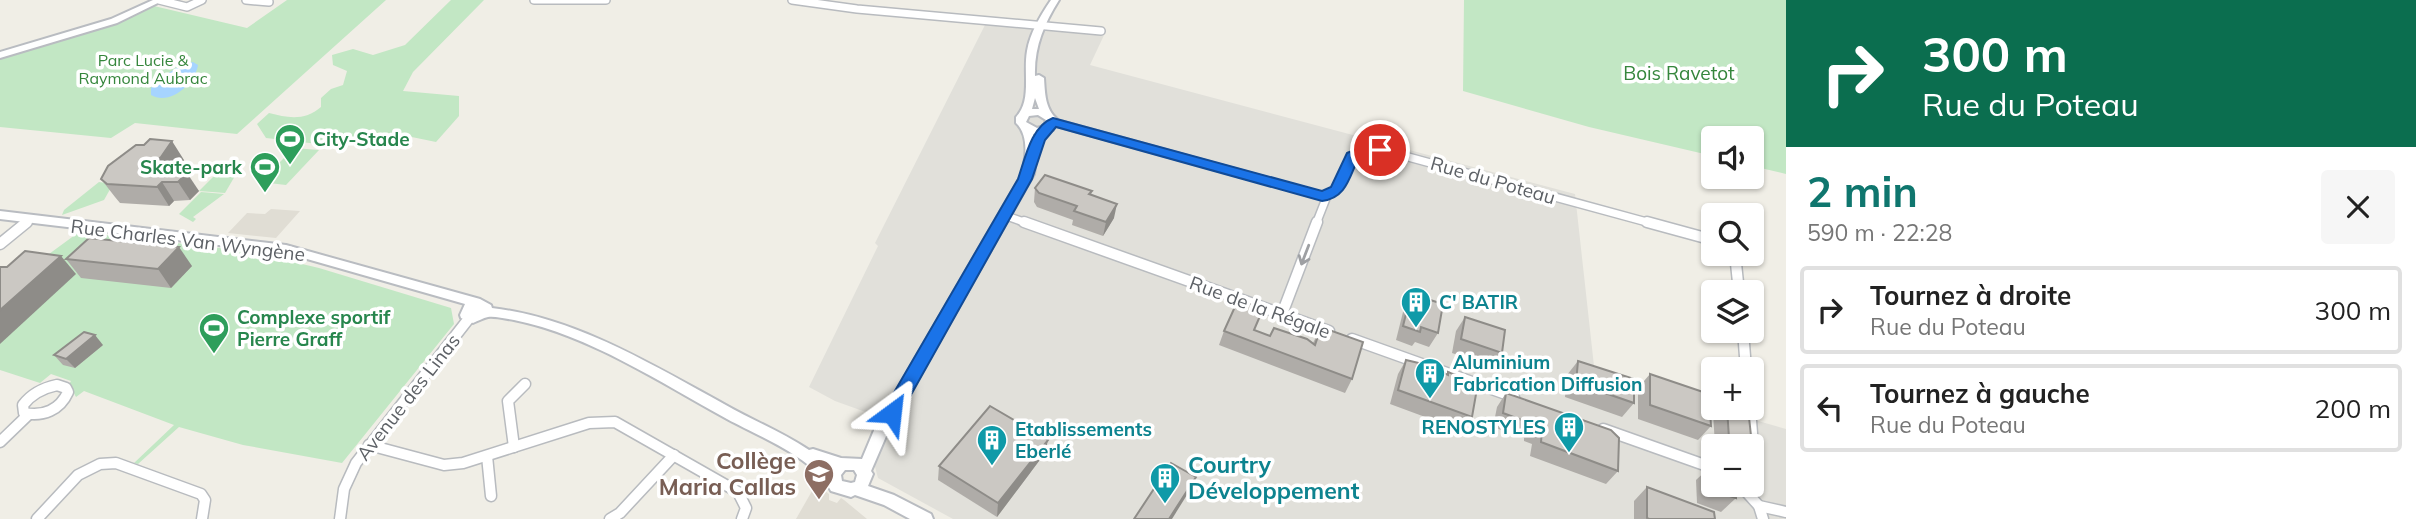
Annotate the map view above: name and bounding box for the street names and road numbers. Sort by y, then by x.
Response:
street label: Rue du Poteau [1428,151,1558,209]
street label: Rue Charles Van Wyngène [69,214,307,266]
street label: Rue de la Régale [1186,270,1334,344]
street label: Avenue des Linas [351,329,465,465]

